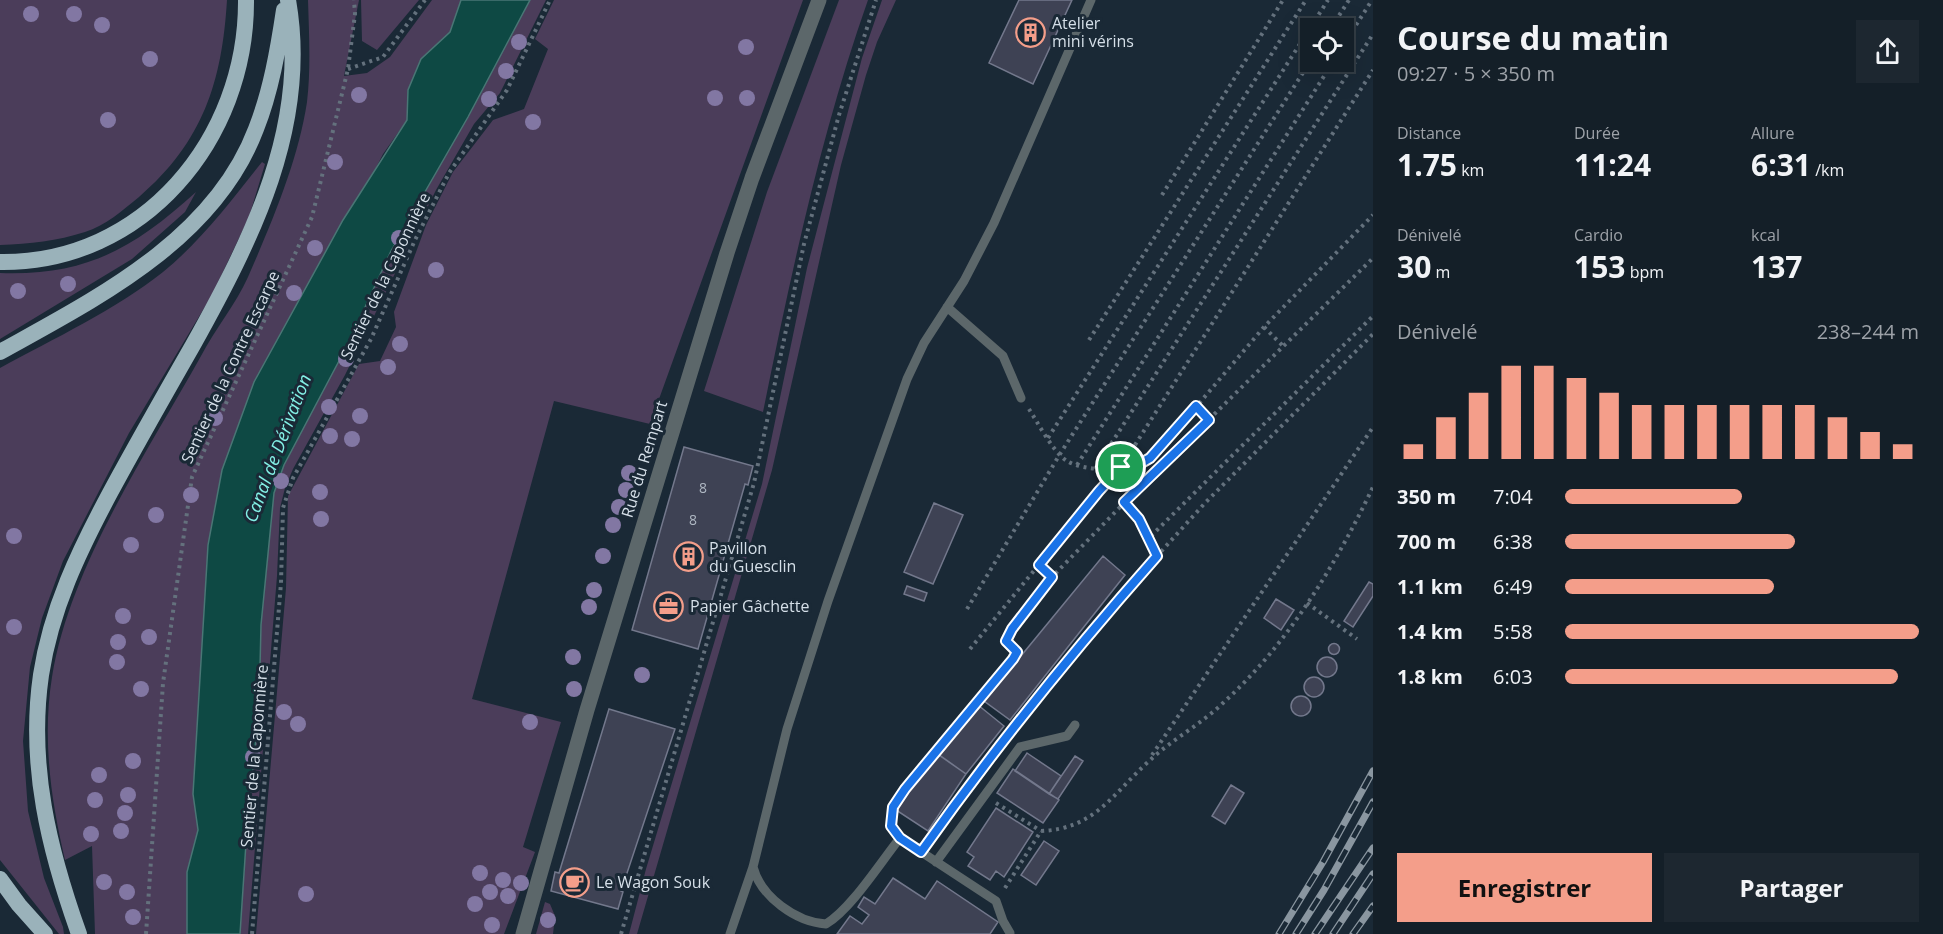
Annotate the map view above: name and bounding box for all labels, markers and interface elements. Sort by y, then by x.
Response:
place label: Atelier mini vérins [1052,12,1134,52]
text: Course du matin [1397,15,1669,60]
building icon: Atelier mini vérins [1015,16,1047,48]
map controls [1300,18,1354,72]
button: locate [1300,18,1354,72]
button: share [1856,20,1919,83]
text: 09:27 · 5 × 350 m [1397,60,1555,87]
text: Distance [1397,122,1461,144]
text: Durée [1574,122,1620,144]
text: Allure [1751,122,1795,144]
text: 1.75 [1397,144,1457,185]
text: 11:24 [1574,144,1651,185]
text: 6:31 [1751,144,1811,185]
text: km [1457,159,1484,181]
text: /km [1811,159,1844,181]
street label: Sentier de la Caponnière [335,189,435,363]
text: Dénivelé [1397,224,1461,246]
text: Cardio [1574,224,1623,246]
text: kcal [1751,224,1780,246]
text: 30 [1397,246,1431,287]
text: 153 [1574,246,1625,287]
text: 137 [1751,246,1802,287]
text: m [1431,261,1450,283]
text: bpm [1625,261,1664,283]
street label: Sentier de la Contre Escarpe [176,267,284,467]
text: Dénivelé [1397,318,1478,345]
text: 238–244 m [1817,318,1919,345]
water label: Canal de Dérivation [238,371,316,525]
street label: Rue du Rempart [616,398,672,520]
pin [1095,441,1146,492]
icon: arrive [1104,450,1137,483]
house number: 8 [699,478,707,497]
text: 350 m [1397,483,1456,510]
text: 7:04 [1493,483,1533,510]
house number: 8 [689,510,697,529]
text: 700 m [1397,528,1456,555]
text: 6:38 [1493,528,1533,555]
place label: Pavillon du Guesclin [709,537,796,577]
building icon: Pavillon du Guesclin [672,541,704,573]
text: 1.1 km [1397,573,1463,600]
text: 6:49 [1493,573,1533,600]
office icon: Papier Gâchette [653,590,685,622]
place label: Papier Gâchette [690,595,809,617]
text: 1.4 km [1397,618,1463,645]
text: 5:58 [1493,618,1533,645]
text: 1.8 km [1397,663,1463,690]
text: 6:03 [1493,663,1533,690]
street label: Sentier de la Caponnière [235,664,273,848]
button: Enregistrer [1397,853,1652,922]
button: Partager [1664,853,1919,922]
cafe icon: Le Wagon Souk [559,866,591,898]
place label: Le Wagon Souk [596,871,711,893]

